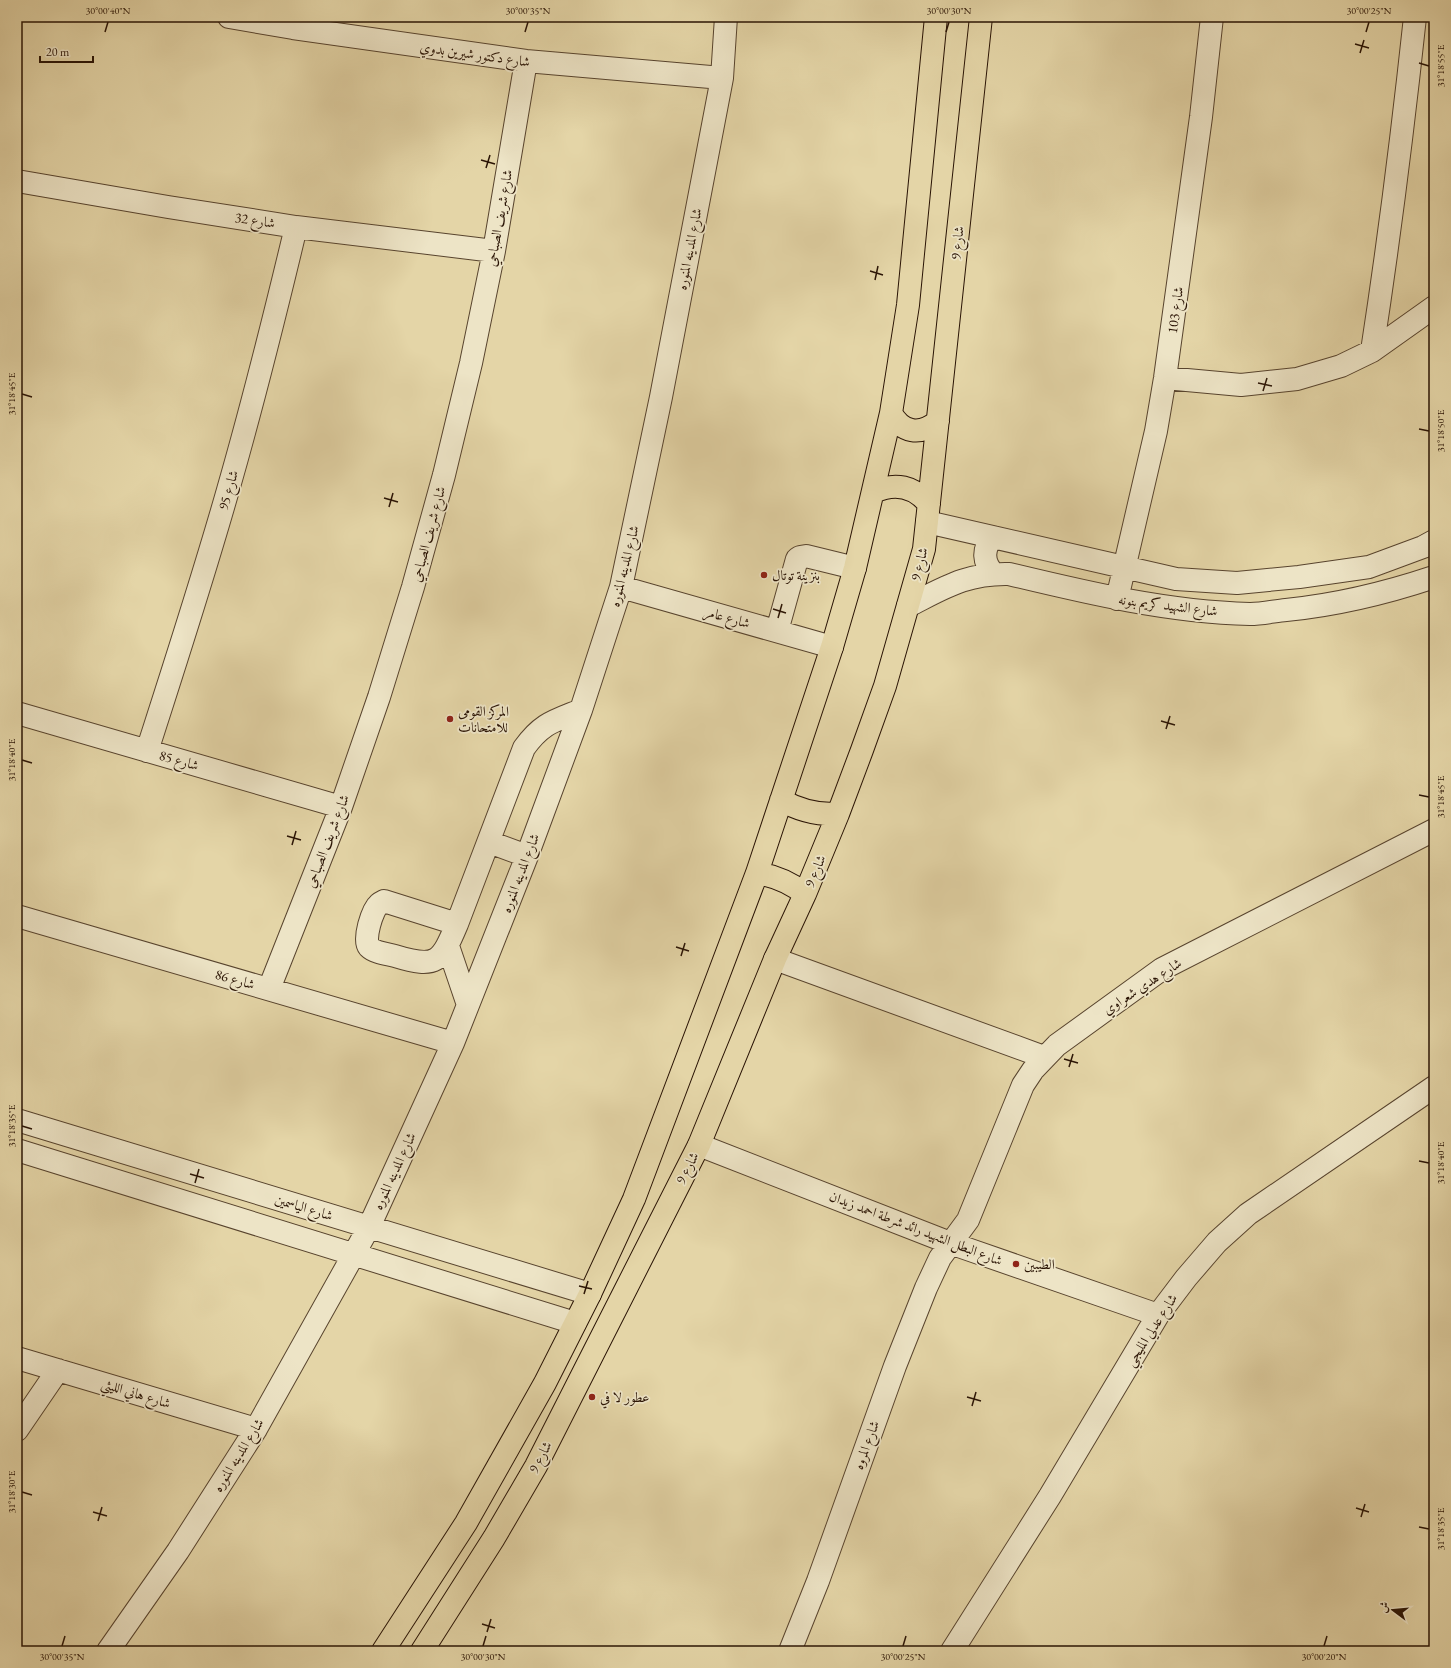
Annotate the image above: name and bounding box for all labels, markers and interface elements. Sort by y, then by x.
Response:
text: 30°00'40"N [86,4,131,17]
text: 30°00'35"N [506,4,551,17]
text: 30°00'30"N [927,4,972,17]
text: 30°00'25"N [1347,4,1392,17]
street label: شارع دكتور شيرين بدوي [418,37,531,74]
scale bar [40,38,93,64]
text: 20 m [46,44,70,60]
text: 31°18'55"E [1434,44,1447,87]
street label: شارع شريف الصباحي [482,168,519,269]
street label: شارع المدينه المنوره [672,206,709,292]
street label: شارع 32 [233,208,276,235]
street label: شارع 9 [946,225,971,261]
street label: شارع 103 [1163,285,1190,335]
text: 31°18'45"E [5,372,18,415]
text: 31°18'50"E [1434,409,1447,452]
street label: شارع 95 [214,468,245,513]
street label: شارع شريف الصباحي [407,484,452,585]
street label: شارع المدينه المنوره [605,523,646,609]
street label: شارع 9 [906,545,935,583]
place label: بنزينة توتال [772,566,820,584]
marker: بنزينة توتال [759,570,769,580]
street label: شارع الشهيد كريم بنونه [1117,590,1219,624]
street label: شارع عامر [701,602,752,635]
place label: المركز القومى للامتحانات [458,702,509,736]
marker: المركز القومى للامتحانات [445,714,455,724]
text: 31°18'40"E [5,738,18,781]
street label: شارع 85 [156,746,201,777]
text: 31°18'45"E [1434,775,1447,818]
street label: شارع شريف الصباحي [301,792,356,891]
street label: شارع المدينه المنوره [497,831,546,916]
street label: شارع 9 [800,852,833,891]
street label: شارع هدي شعراوي [1099,954,1187,1021]
street label: شارع 86 [212,965,257,996]
text: 31°18'35"E [5,1104,18,1147]
street label: شارع المدينه المنوره [368,1129,422,1214]
text: 31°18'40"E [1434,1141,1447,1184]
street label: شارع 9 [671,1149,705,1189]
street label: شارع البطل الشهيد رائد شرطة احمد زيدان [826,1187,1005,1272]
street label: شارع الياسمين [272,1190,335,1227]
place label: الطيبين [1024,1255,1055,1273]
marker: الطيبين [1011,1259,1021,1269]
street label: شارع عدلي المليجي [1121,1290,1185,1372]
street label: شارع هاني الليثي [98,1374,173,1416]
place label: عطور لا في [600,1388,649,1409]
marker: عطور لا في [587,1392,597,1402]
street label: شارع المدينه المنوره [208,1415,270,1497]
street label: شارع المروه [849,1418,886,1473]
street label: شارع 9 [524,1438,559,1478]
text: 31°18'30"E [5,1470,18,1513]
text: 31°18'35"E [1434,1507,1447,1550]
north arrow [1373,1590,1413,1630]
text: ش [1375,1600,1392,1614]
text: 30°00'35"N [40,1650,85,1663]
text: 30°00'30"N [461,1650,506,1663]
text: 30°00'25"N [881,1650,926,1663]
text: 30°00'20"N [1302,1650,1347,1663]

